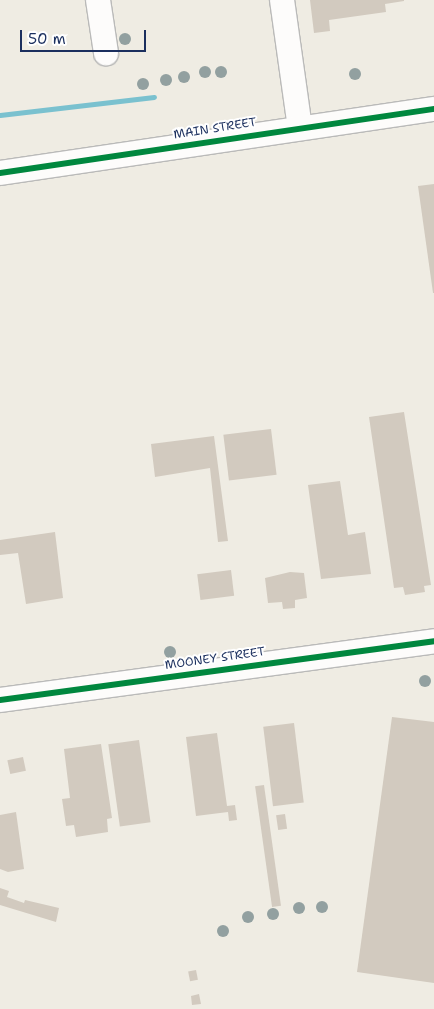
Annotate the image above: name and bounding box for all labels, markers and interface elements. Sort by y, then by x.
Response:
scale bar [22,20,149,52]
text: 50 m [28,29,66,49]
street label: MAIN STREET [173,115,257,143]
street label: MOONEY STREET [164,645,266,673]

